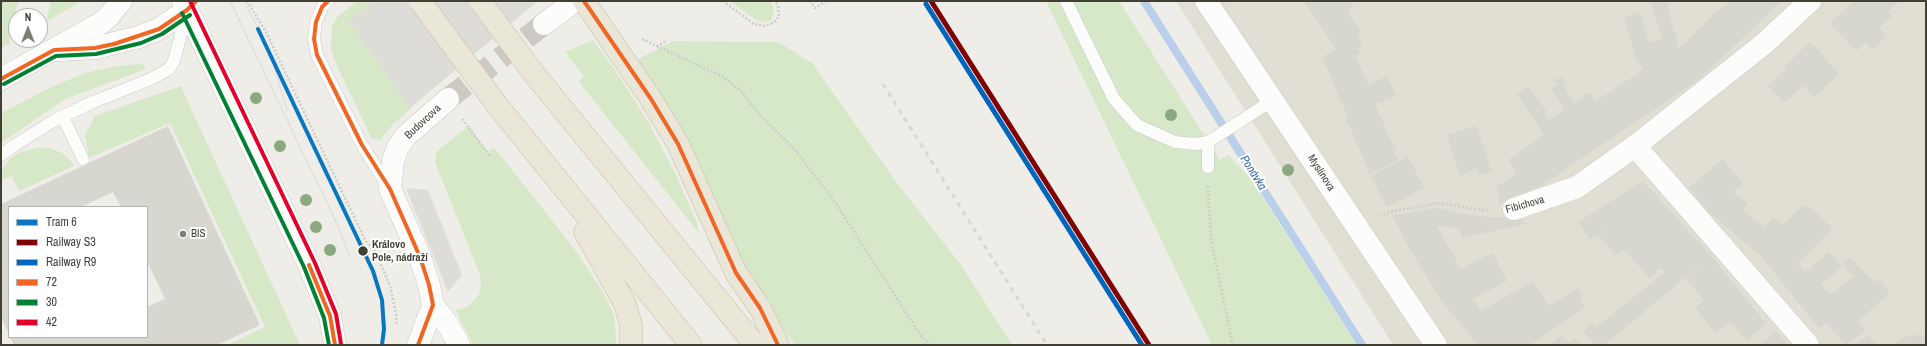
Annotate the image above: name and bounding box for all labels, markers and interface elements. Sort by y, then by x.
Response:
north arrow [8,8,48,48]
text: N [25,10,31,24]
street label: Budovcova [402,102,444,142]
street label: Myslínova [1304,152,1338,194]
water label: Ponávka [1237,153,1269,193]
street label: Fibichova [1504,193,1546,217]
legend [8,206,148,338]
text: Tram 6 [46,214,77,230]
place label: BIS [191,227,206,241]
marker: BIS [178,229,188,239]
text: Railway S3 [46,234,96,250]
place label: Královo Pole, nádraží [372,238,428,264]
marker: Královo Pole, nádraží [356,244,370,258]
text: Railway R9 [46,254,96,270]
text: 72 [46,274,57,290]
text: 30 [46,294,57,310]
text: 42 [46,314,57,330]

